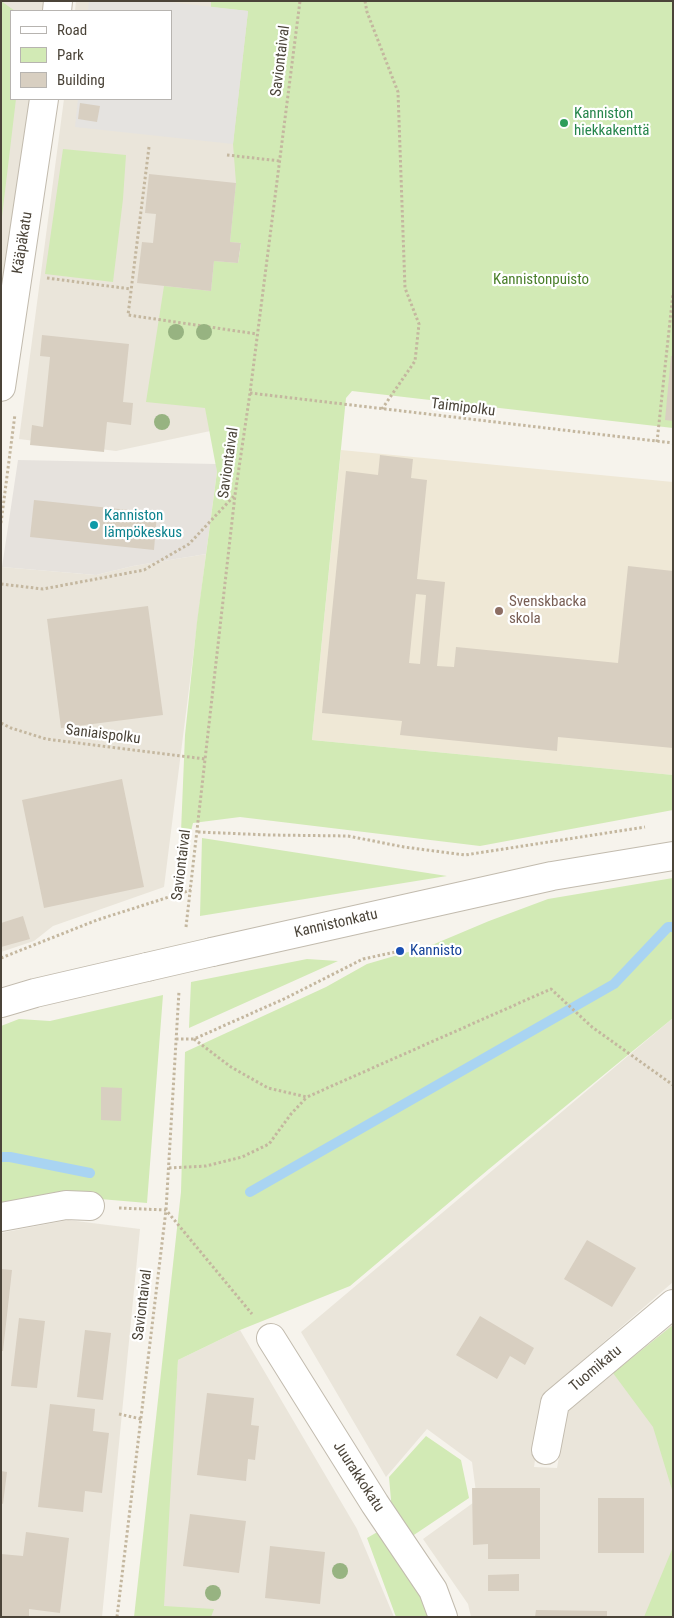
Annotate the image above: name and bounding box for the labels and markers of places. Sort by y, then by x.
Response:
place label: Kanniston hiekkakenttä [574,105,649,140]
marker: Kanniston hiekkakenttä [558,117,570,129]
place label: Kanniston lämpökeskus [104,507,182,542]
marker: Kanniston lämpökeskus [88,519,100,531]
place label: Svenskbacka skola [509,593,586,628]
marker: Svenskbacka skola [493,605,505,617]
place label: Kannisto [410,942,462,960]
marker: Kannisto [394,945,406,957]

